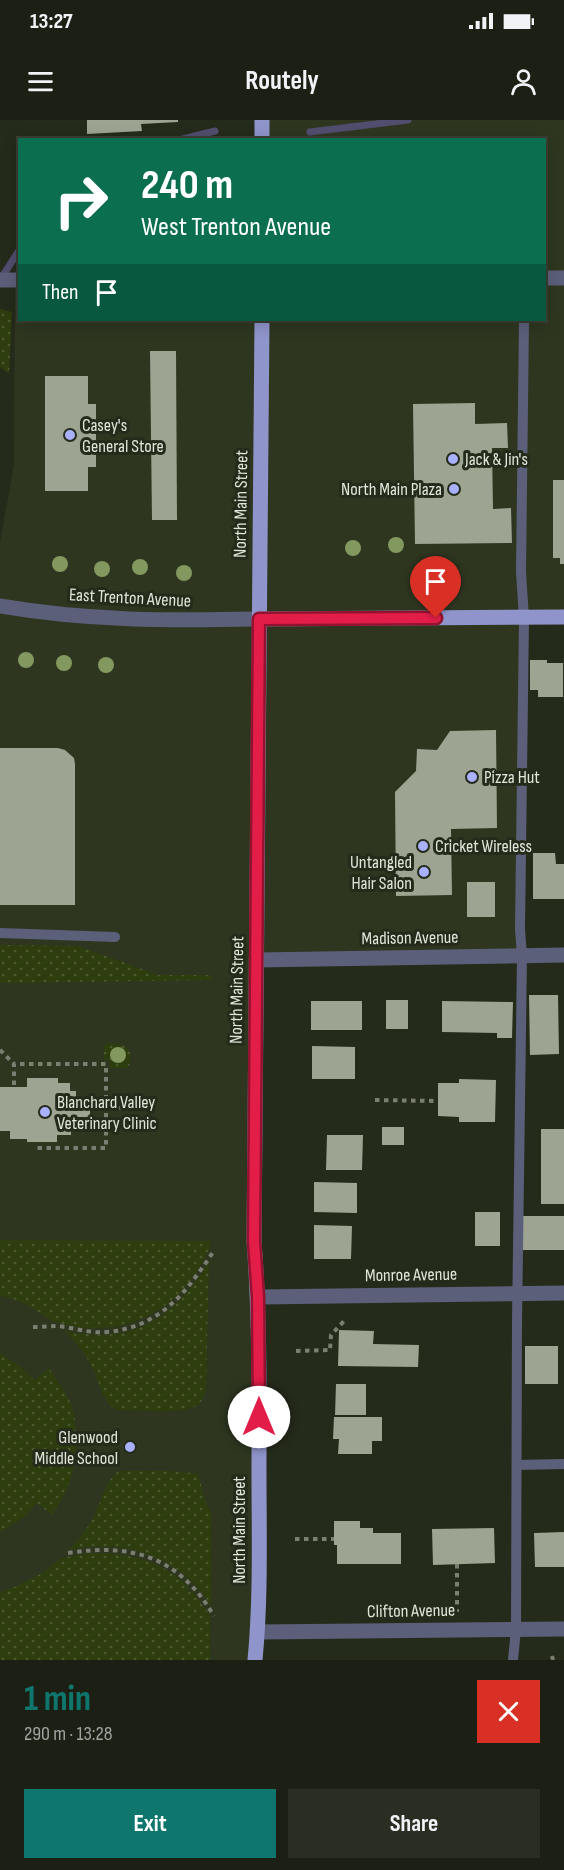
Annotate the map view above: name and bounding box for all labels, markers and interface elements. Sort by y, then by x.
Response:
text: 13:27 [30,8,73,35]
icon: menu [24,65,57,98]
text: Routely [245,65,319,97]
icon: person [507,65,540,98]
text: 240 m [141,160,233,211]
icon: right [42,162,120,240]
text: West Trenton Avenue [141,211,331,243]
icon: arrive [90,276,123,309]
text: Then [42,279,78,306]
place label: Casey's General Store [82,415,164,457]
marker: Casey's General Store [63,428,77,442]
place label: Jack & Jin's [464,449,528,470]
street label: North Main Street [230,450,252,558]
marker: Jack & Jin's [446,452,460,466]
place label: North Main Plaza [341,479,442,500]
marker: North Main Plaza [447,482,461,496]
pin [410,556,461,618]
icon: arrive [419,565,452,598]
street label: East Trenton Avenue [68,584,192,612]
place label: Pizza Hut [484,767,540,788]
marker: Pizza Hut [465,770,479,784]
place label: Cricket Wireless [435,836,532,857]
marker: Cricket Wireless [416,839,430,853]
place label: Untangled Hair Salon [350,852,412,894]
marker: Untangled Hair Salon [417,865,431,879]
street label: Madison Avenue [361,927,459,949]
street label: North Main Street [226,936,248,1044]
place label: Blanchard Valley Veterinary Clinic [57,1092,157,1134]
marker: Blanchard Valley Veterinary Clinic [38,1105,52,1119]
street label: Monroe Avenue [365,1264,457,1286]
position arrow [227,1385,291,1449]
place label: Glenwood Middle School [35,1427,118,1469]
marker: Glenwood Middle School [123,1440,137,1454]
street label: North Main Street [229,1476,250,1584]
street label: Clifton Avenue [367,1600,455,1622]
text: 1 min [24,1678,91,1721]
button: close [477,1680,540,1743]
text: 290 m · 13:28 [24,1722,113,1746]
button: Exit [24,1789,276,1858]
button: Share [288,1789,540,1858]

